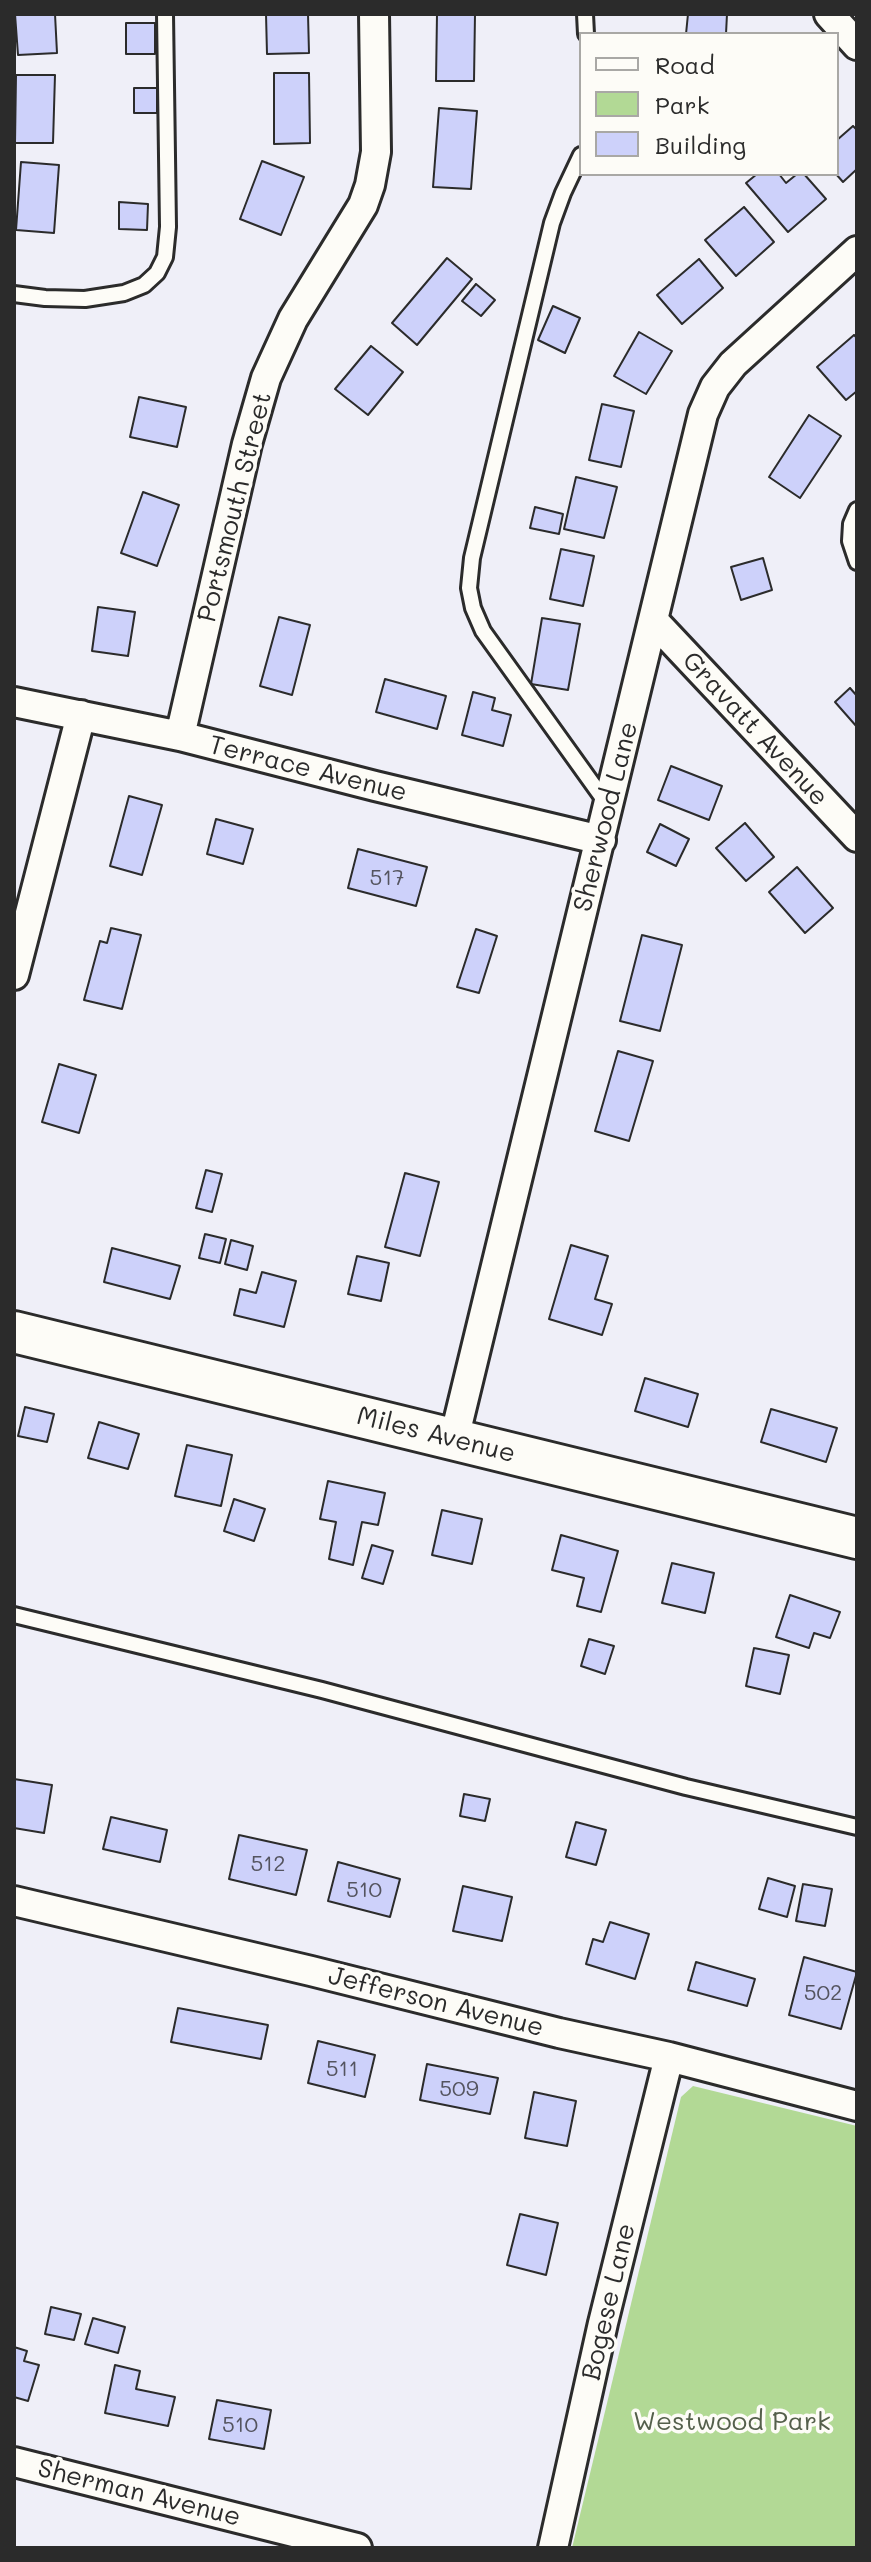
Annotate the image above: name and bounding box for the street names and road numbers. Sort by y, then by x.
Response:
street label: Portsmouth Street [191,389,279,625]
street label: Gravatt Avenue [676,645,834,813]
street label: Sherwood Lane [567,719,645,915]
street label: Terrace Avenue [206,729,410,809]
street label: Miles Avenue [354,1400,518,1470]
street label: Jefferson Avenue [325,1960,547,2044]
street label: Bogese Lane [576,2220,642,2384]
street label: Sherman Avenue [34,2453,244,2533]

